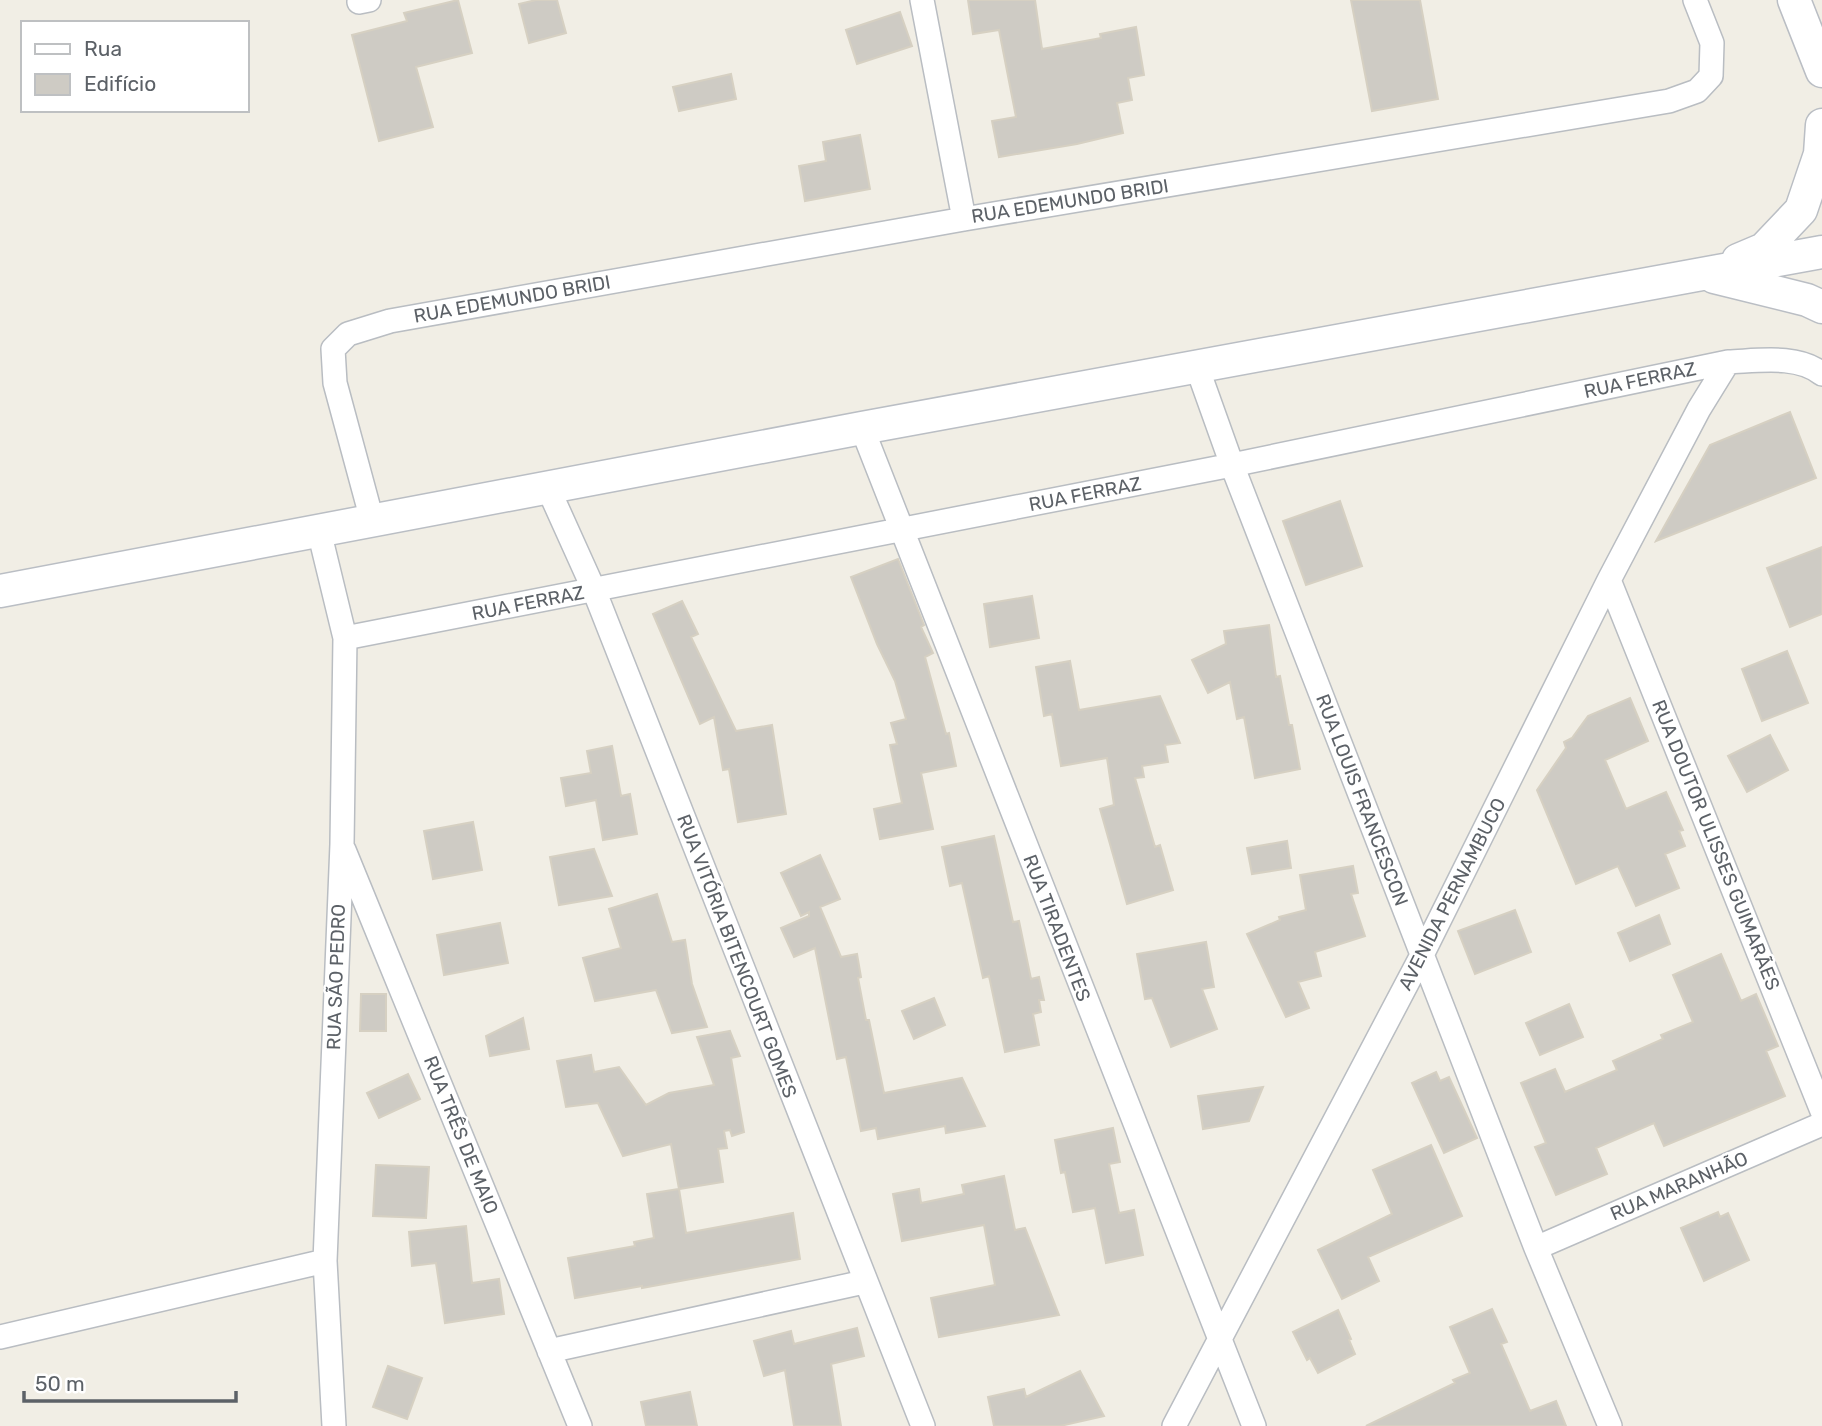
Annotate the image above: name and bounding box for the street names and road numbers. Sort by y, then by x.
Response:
street label: RUA EDEMUNDO BRIDI [970,174,1170,228]
street label: RUA EDEMUNDO BRIDI [412,270,612,328]
street label: RUA FERRAZ [1582,357,1698,403]
street label: RUA FERRAZ [1027,472,1143,516]
street label: RUA FERRAZ [470,581,586,625]
street label: RUA LOUIS FRANCESCON [1311,691,1413,909]
street label: RUA DOUTOR ULISSES GUIMARÃES [1647,697,1785,993]
street label: AVENIDA PERNAMBUCO [1393,794,1511,994]
street label: RUA VITÓRIA BITENCOURT GOMES [672,811,802,1101]
street label: RUA TIRADENTES [1018,851,1096,1005]
street label: RUA SÃO PEDRO [322,904,350,1050]
street label: RUA TRÊS DE MAIO [419,1053,503,1217]
street label: RUA MARANHÃO [1607,1147,1751,1225]

